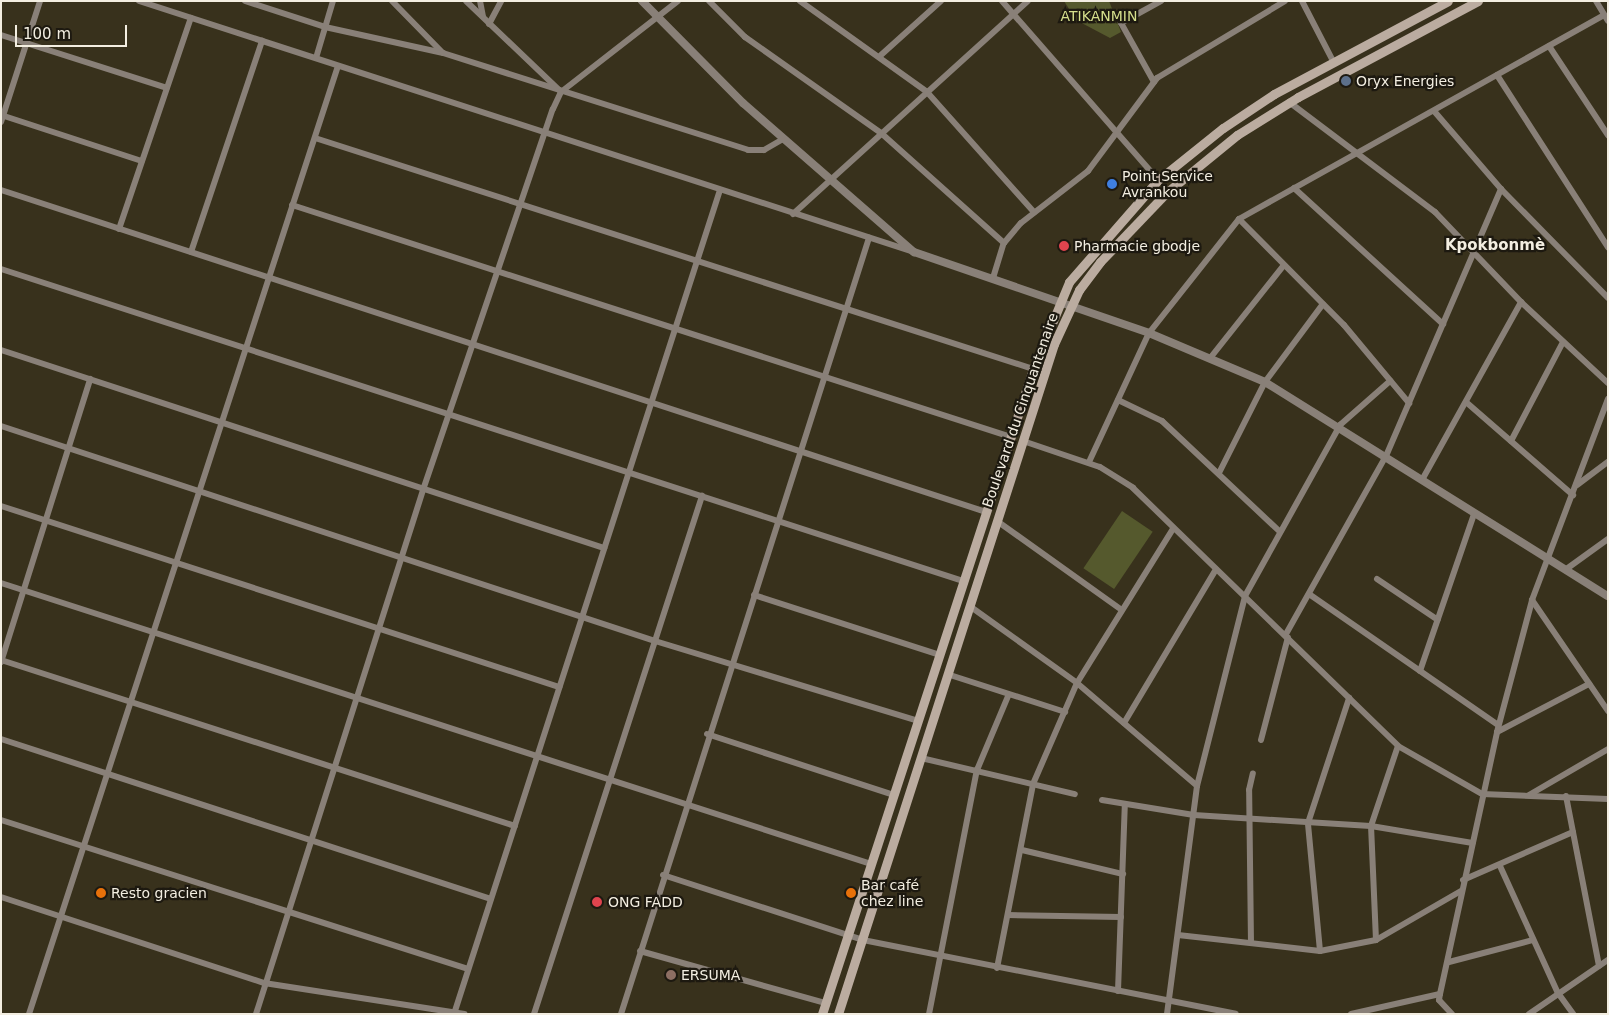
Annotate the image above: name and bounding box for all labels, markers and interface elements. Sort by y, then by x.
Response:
park label: ATIKANMIN [1061,8,1137,24]
scale bar [18,15,130,47]
text: 100 m [23,25,71,43]
place label: Oryx Energies [1356,73,1454,89]
marker: Oryx Energies [1340,75,1352,87]
place label: Point Service Avrankou [1122,168,1213,200]
marker: Point Service Avrankou [1106,178,1118,190]
district label: Kpokbonmè [1445,237,1545,255]
place label: Pharmacie gbodje [1074,238,1200,254]
marker: Pharmacie gbodje [1058,240,1070,252]
street label: Boulevard du Cinquantenaire [979,310,1061,510]
place label: Bar café chez line [861,877,923,910]
place label: Resto gracien [111,885,207,901]
marker: Resto gracien [95,887,107,899]
marker: Bar café chez line [845,887,857,899]
place label: ONG FADD [608,894,683,910]
marker: ONG FADD [590,895,604,909]
place label: ERSUMA [681,967,740,983]
marker: ERSUMA [665,969,677,981]

